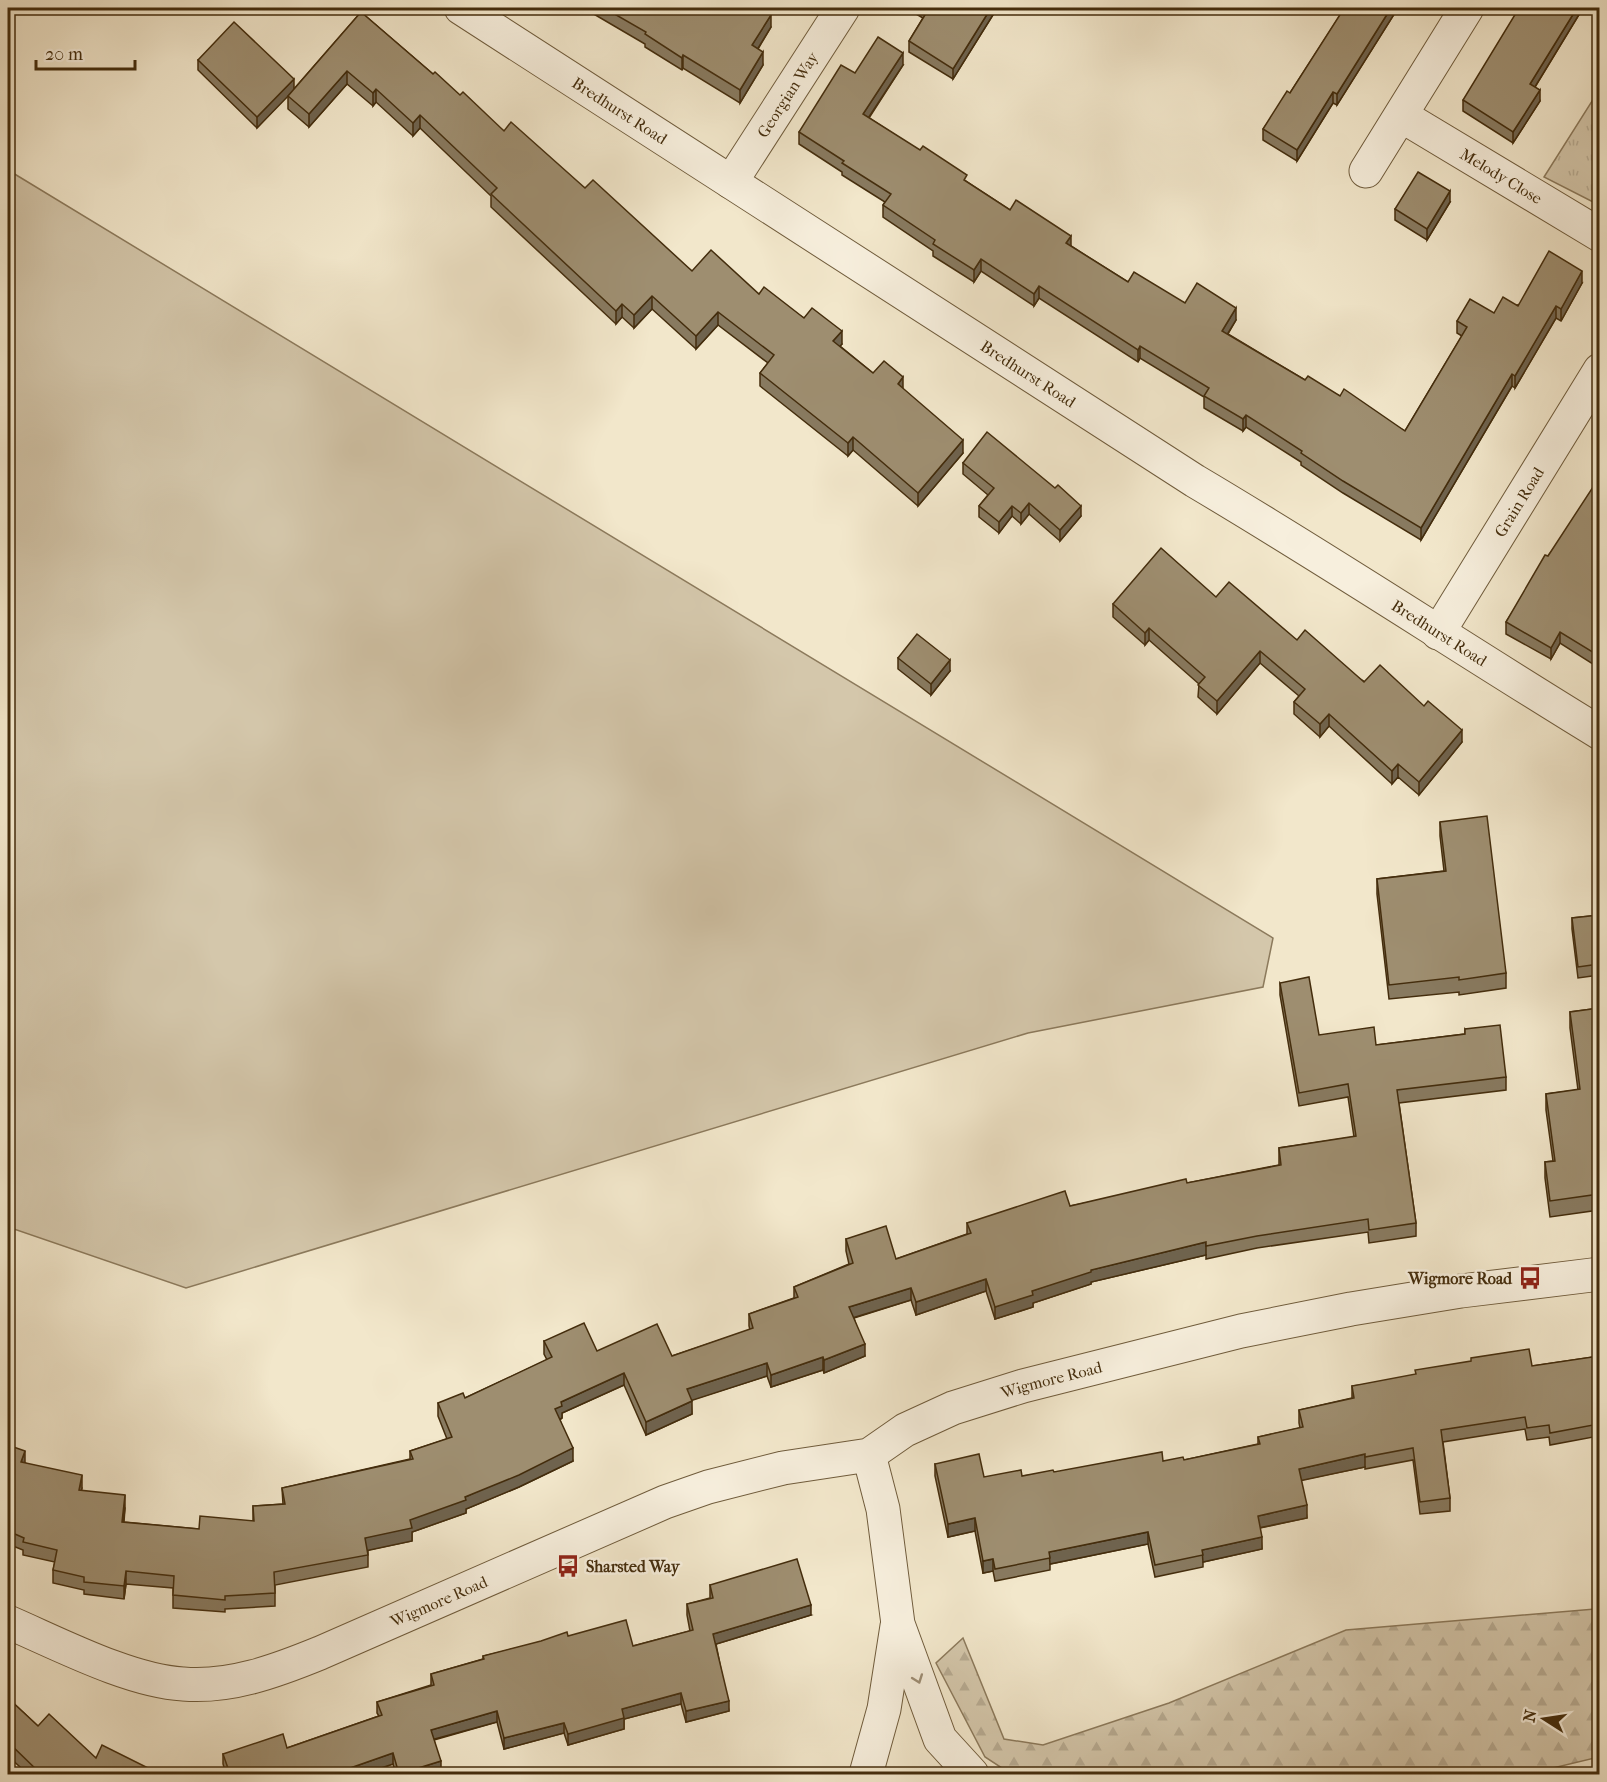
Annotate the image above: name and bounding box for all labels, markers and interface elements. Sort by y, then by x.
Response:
scale bar [36,33,135,71]
text: 20 m [45,44,83,65]
street label: Georgian Way [753,48,822,141]
street label: Bredhurst Road [569,73,671,148]
street label: Melody Close [1457,144,1546,208]
street label: Bredhurst Road [977,337,1079,412]
street label: Grain Road [1490,463,1548,541]
street label: Bredhurst Road [1388,596,1491,670]
bus stop icon: Wigmore Road [1517,1265,1543,1291]
place label: Wigmore Road [1407,1269,1513,1289]
street label: Wigmore Road [998,1357,1104,1403]
bus stop icon: Sharsted Way [555,1553,581,1579]
place label: Sharsted Way [586,1557,681,1577]
street label: Wigmore Road [387,1572,491,1631]
one-way arrow [910,1673,923,1684]
north arrow [1514,1689,1574,1749]
text: N [1519,1707,1541,1724]

